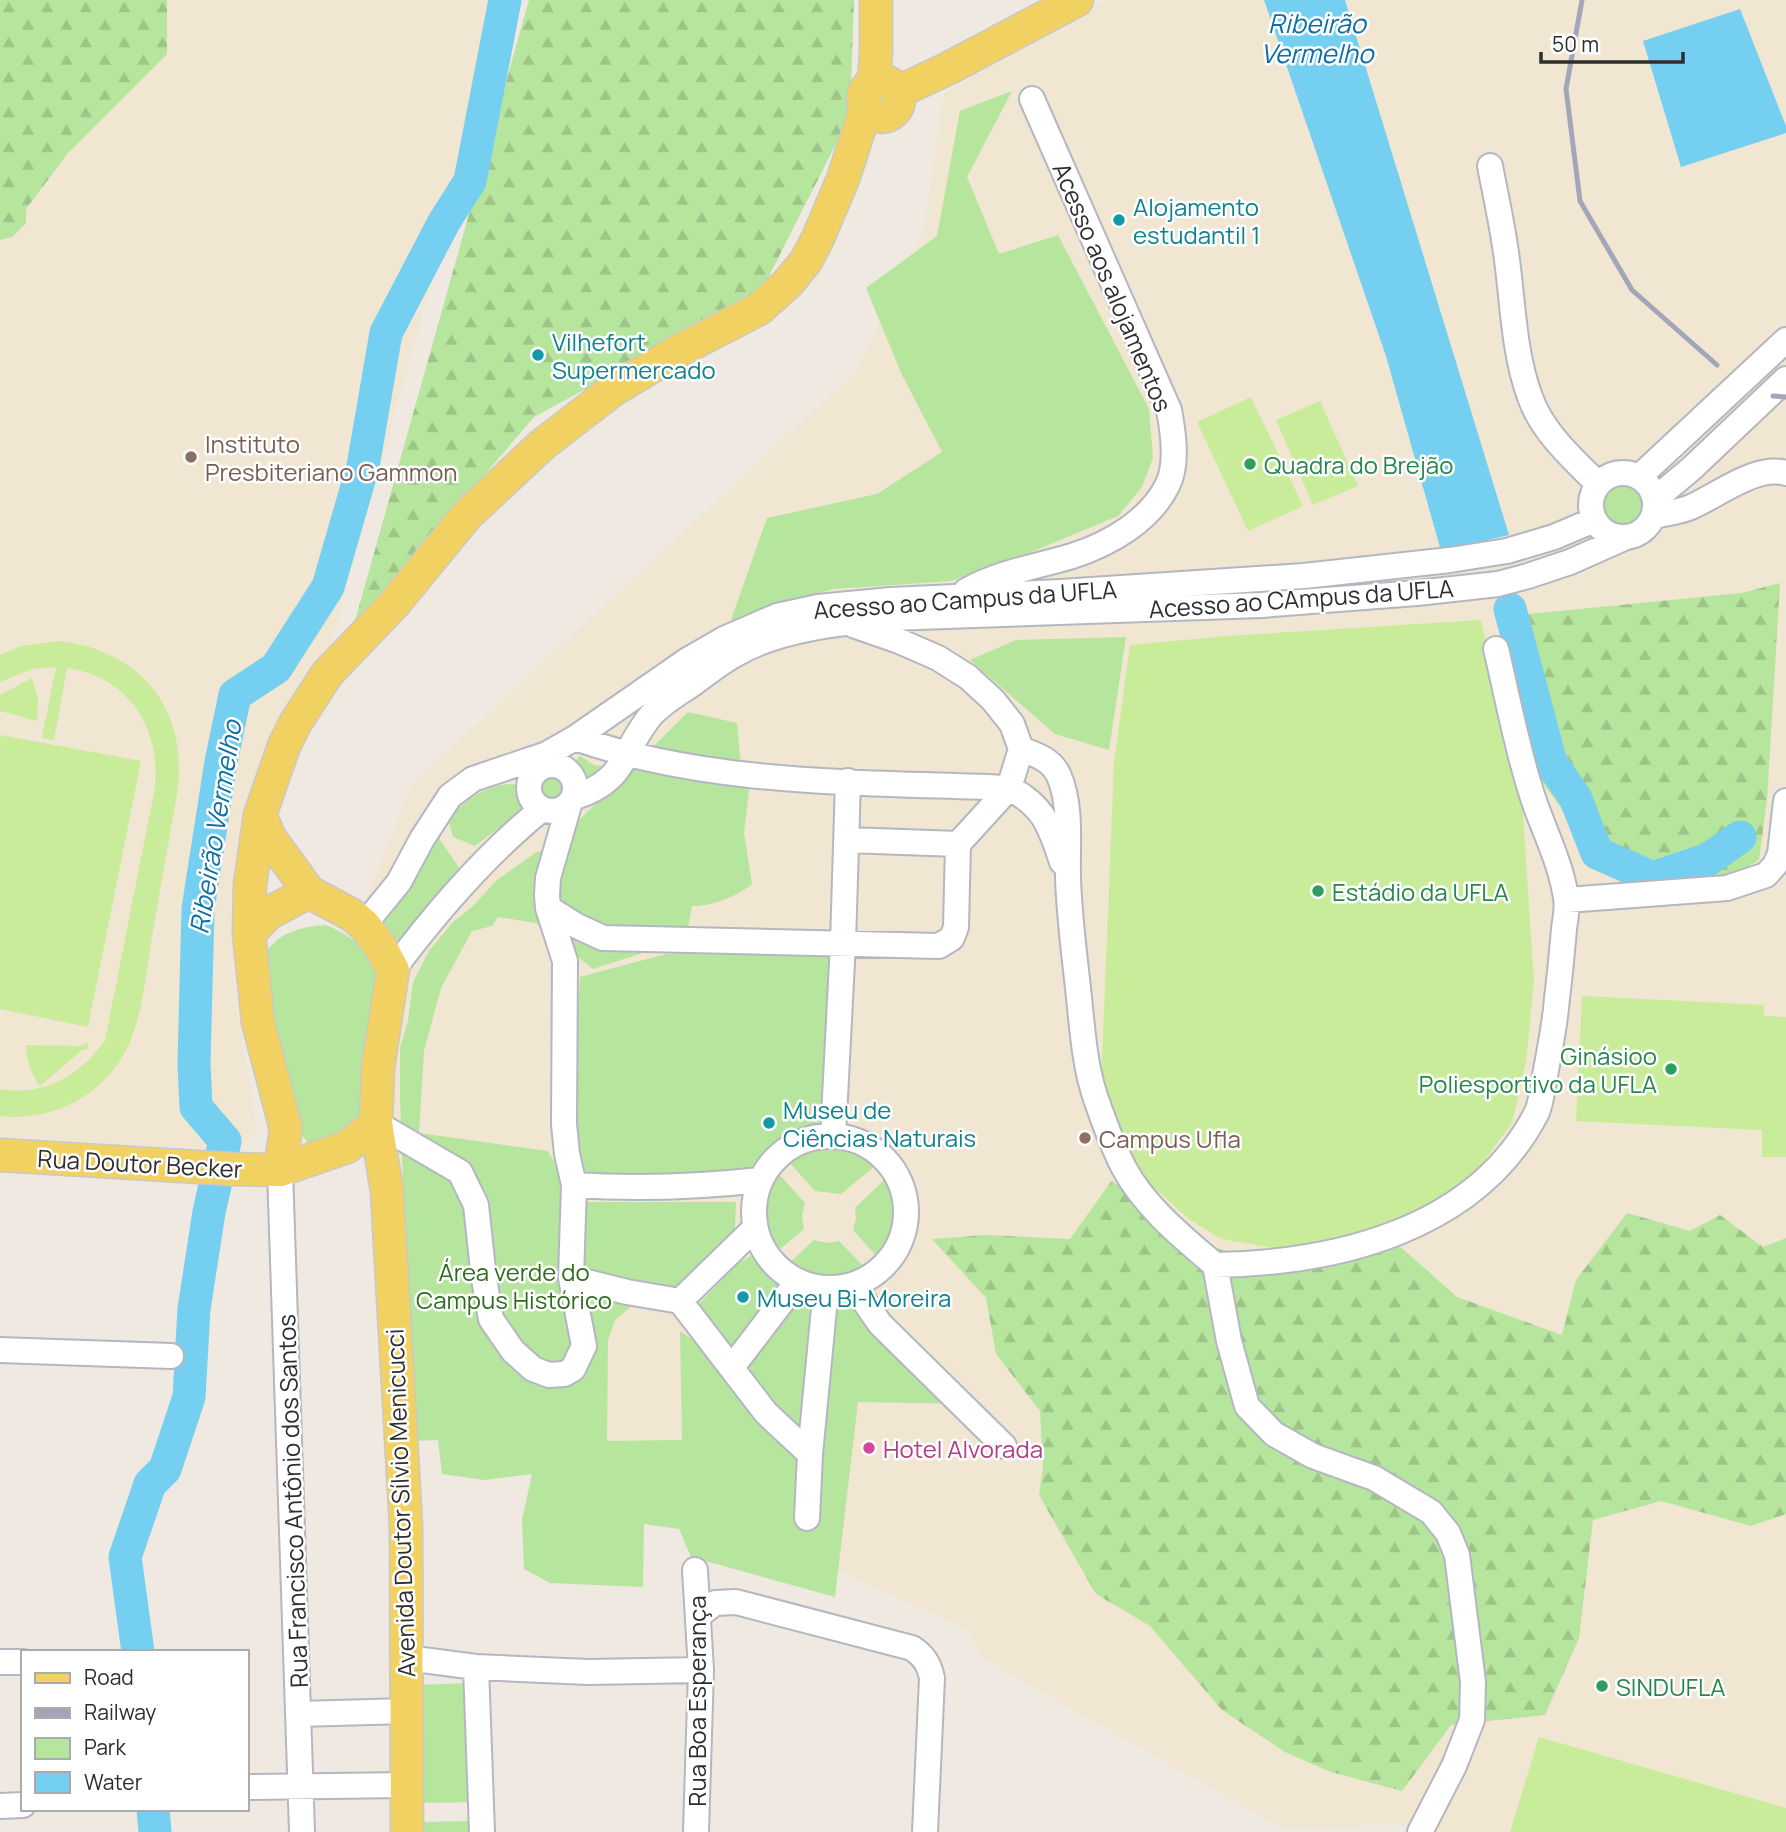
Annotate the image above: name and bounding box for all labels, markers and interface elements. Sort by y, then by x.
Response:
water label: Ribeirão Vermelho [1261,5,1375,71]
scale bar [1541,21,1683,65]
text: 50 m [1552,30,1599,58]
street label: Acesso aos alojamentos [1046,157,1180,417]
place label: Alojamento estudantil 1 [1133,190,1260,251]
marker: Alojamento estudantil 1 [1111,212,1127,228]
place label: Vilhefort Supermercado [552,325,716,386]
marker: Vilhefort Supermercado [530,347,546,363]
place label: Instituto Presbiteriano Gammon [205,427,458,488]
place label: Quadra do Brejão [1264,448,1453,481]
marker: Instituto Presbiteriano Gammon [183,449,199,465]
marker: Quadra do Brejão [1242,456,1258,472]
street label: Acesso ao CAmpus da UFLA [1147,571,1455,625]
street label: Acesso ao Campus da UFLA [812,572,1118,626]
water label: Ribeirão Vermelho [180,716,250,936]
place label: Estádio da UFLA [1332,875,1509,908]
marker: Estádio da UFLA [1310,883,1326,899]
place label: Ginásioo Poliesportivo da UFLA [1419,1039,1657,1100]
marker: Ginásioo Poliesportivo da UFLA [1663,1061,1679,1077]
place label: Museu de Ciências Naturais [783,1093,976,1154]
marker: Museu de Ciências Naturais [761,1115,777,1131]
place label: Campus Ufla [1099,1122,1241,1155]
marker: Campus Ufla [1077,1130,1093,1146]
street label: Rua Doutor Becker [37,1141,244,1185]
park label: Área verde do Campus Histórico [416,1255,612,1316]
place label: Museu Bi-Moreira [757,1281,951,1314]
marker: Museu Bi-Moreira [735,1289,751,1305]
street label: Rua Francisco Antônio dos Santos [269,1314,315,1688]
street label: Avenida Doutor Sílvio Menicucci [377,1328,423,1678]
place label: Hotel Alvorada [883,1432,1043,1465]
marker: Hotel Alvorada [861,1440,877,1456]
street label: Rua Boa Esperança [680,1595,713,1807]
legend [21,1650,248,1811]
text: Road [84,1663,134,1691]
place label: SINDUFLA [1616,1670,1725,1703]
marker: SINDUFLA [1594,1678,1610,1694]
text: Railway [84,1698,156,1726]
text: Park [84,1733,126,1761]
text: Water [84,1768,143,1796]

